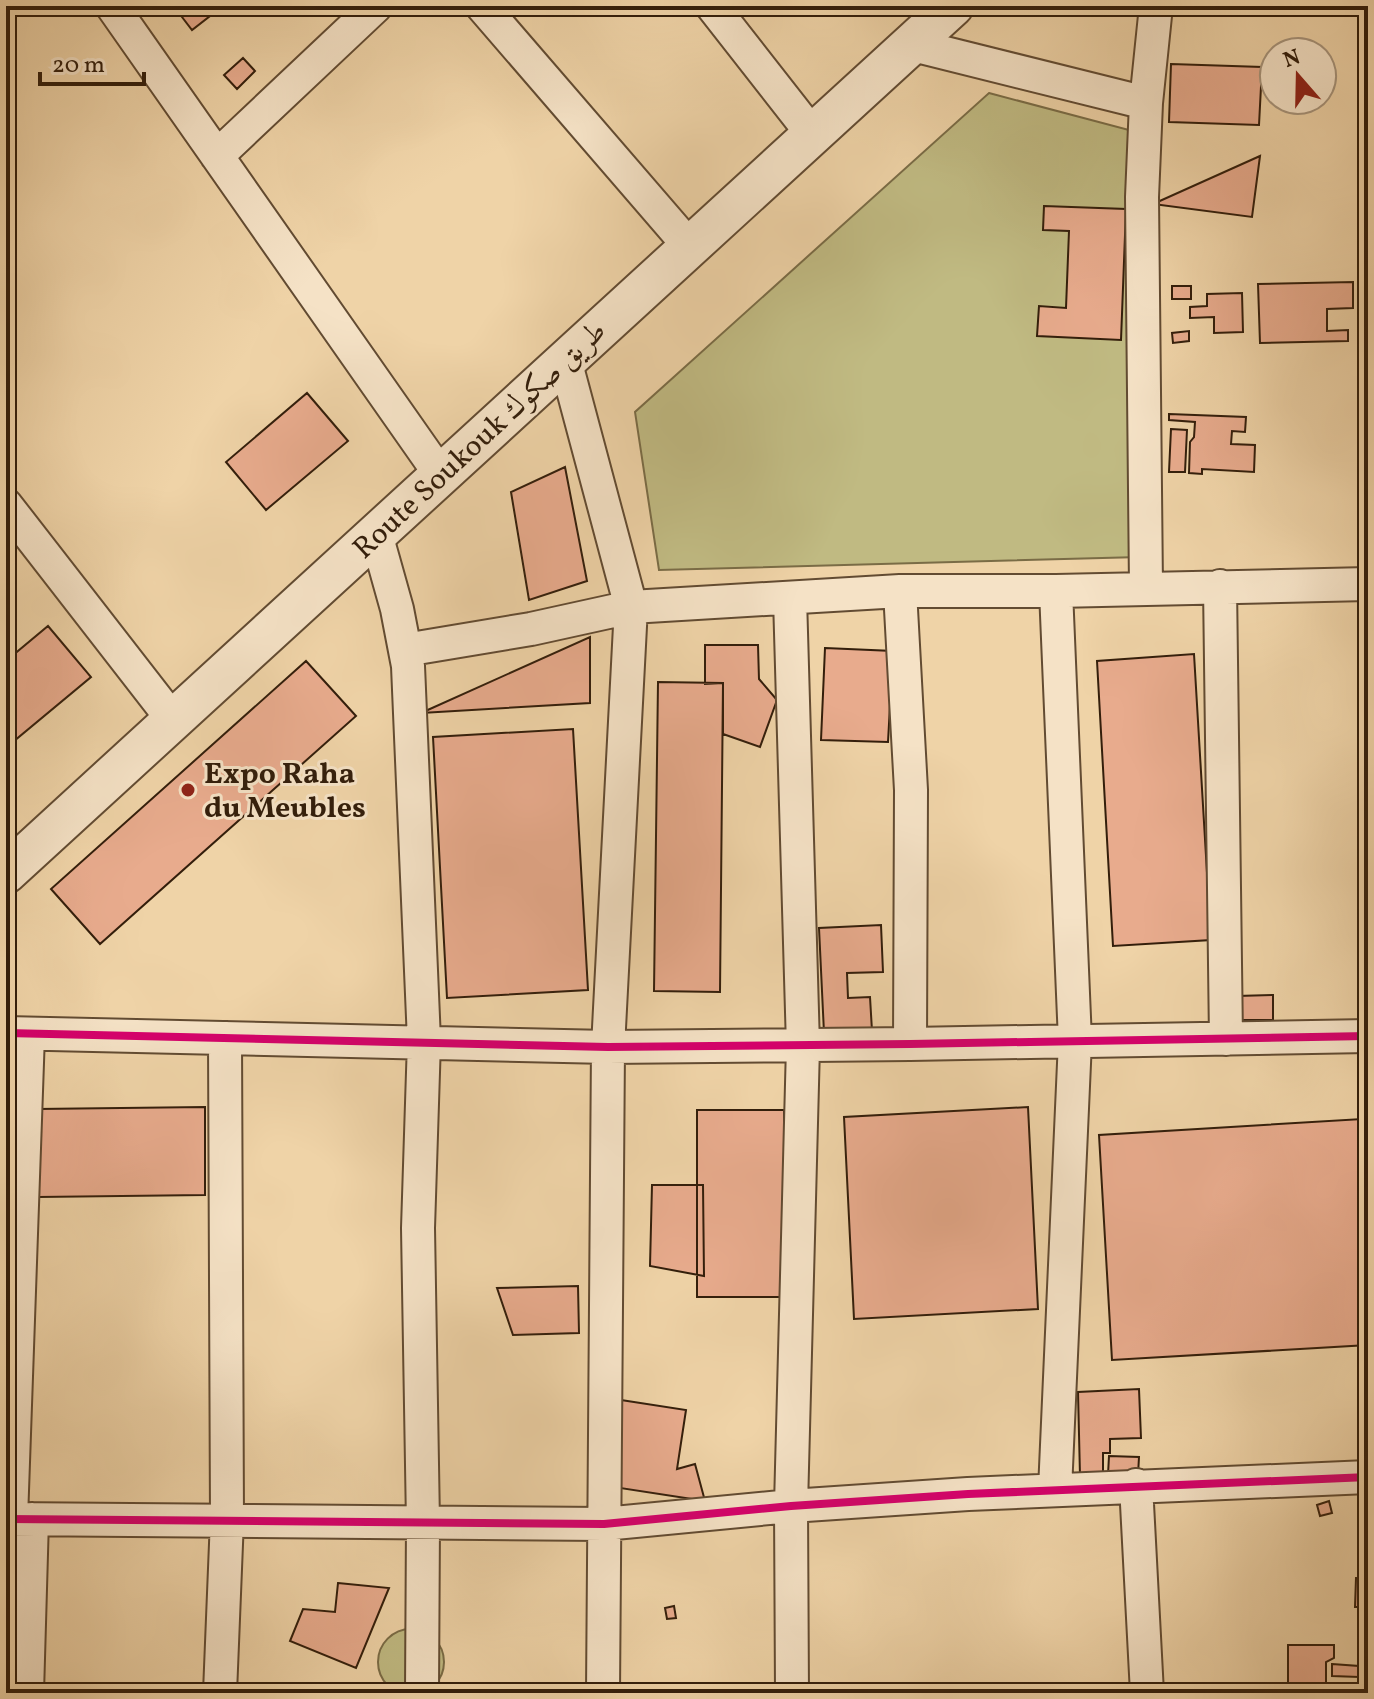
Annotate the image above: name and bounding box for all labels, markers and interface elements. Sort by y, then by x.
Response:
scale bar [40,36,144,86]
north arrow [1258,36,1338,116]
text: N [1279,42,1305,77]
text: 20 m [52,49,105,83]
street label: Route Soukouk طريق صكوك [344,311,617,569]
place label: Expo Raha du Meubles [204,754,366,830]
marker: Expo Raha du Meubles [179,781,197,799]

